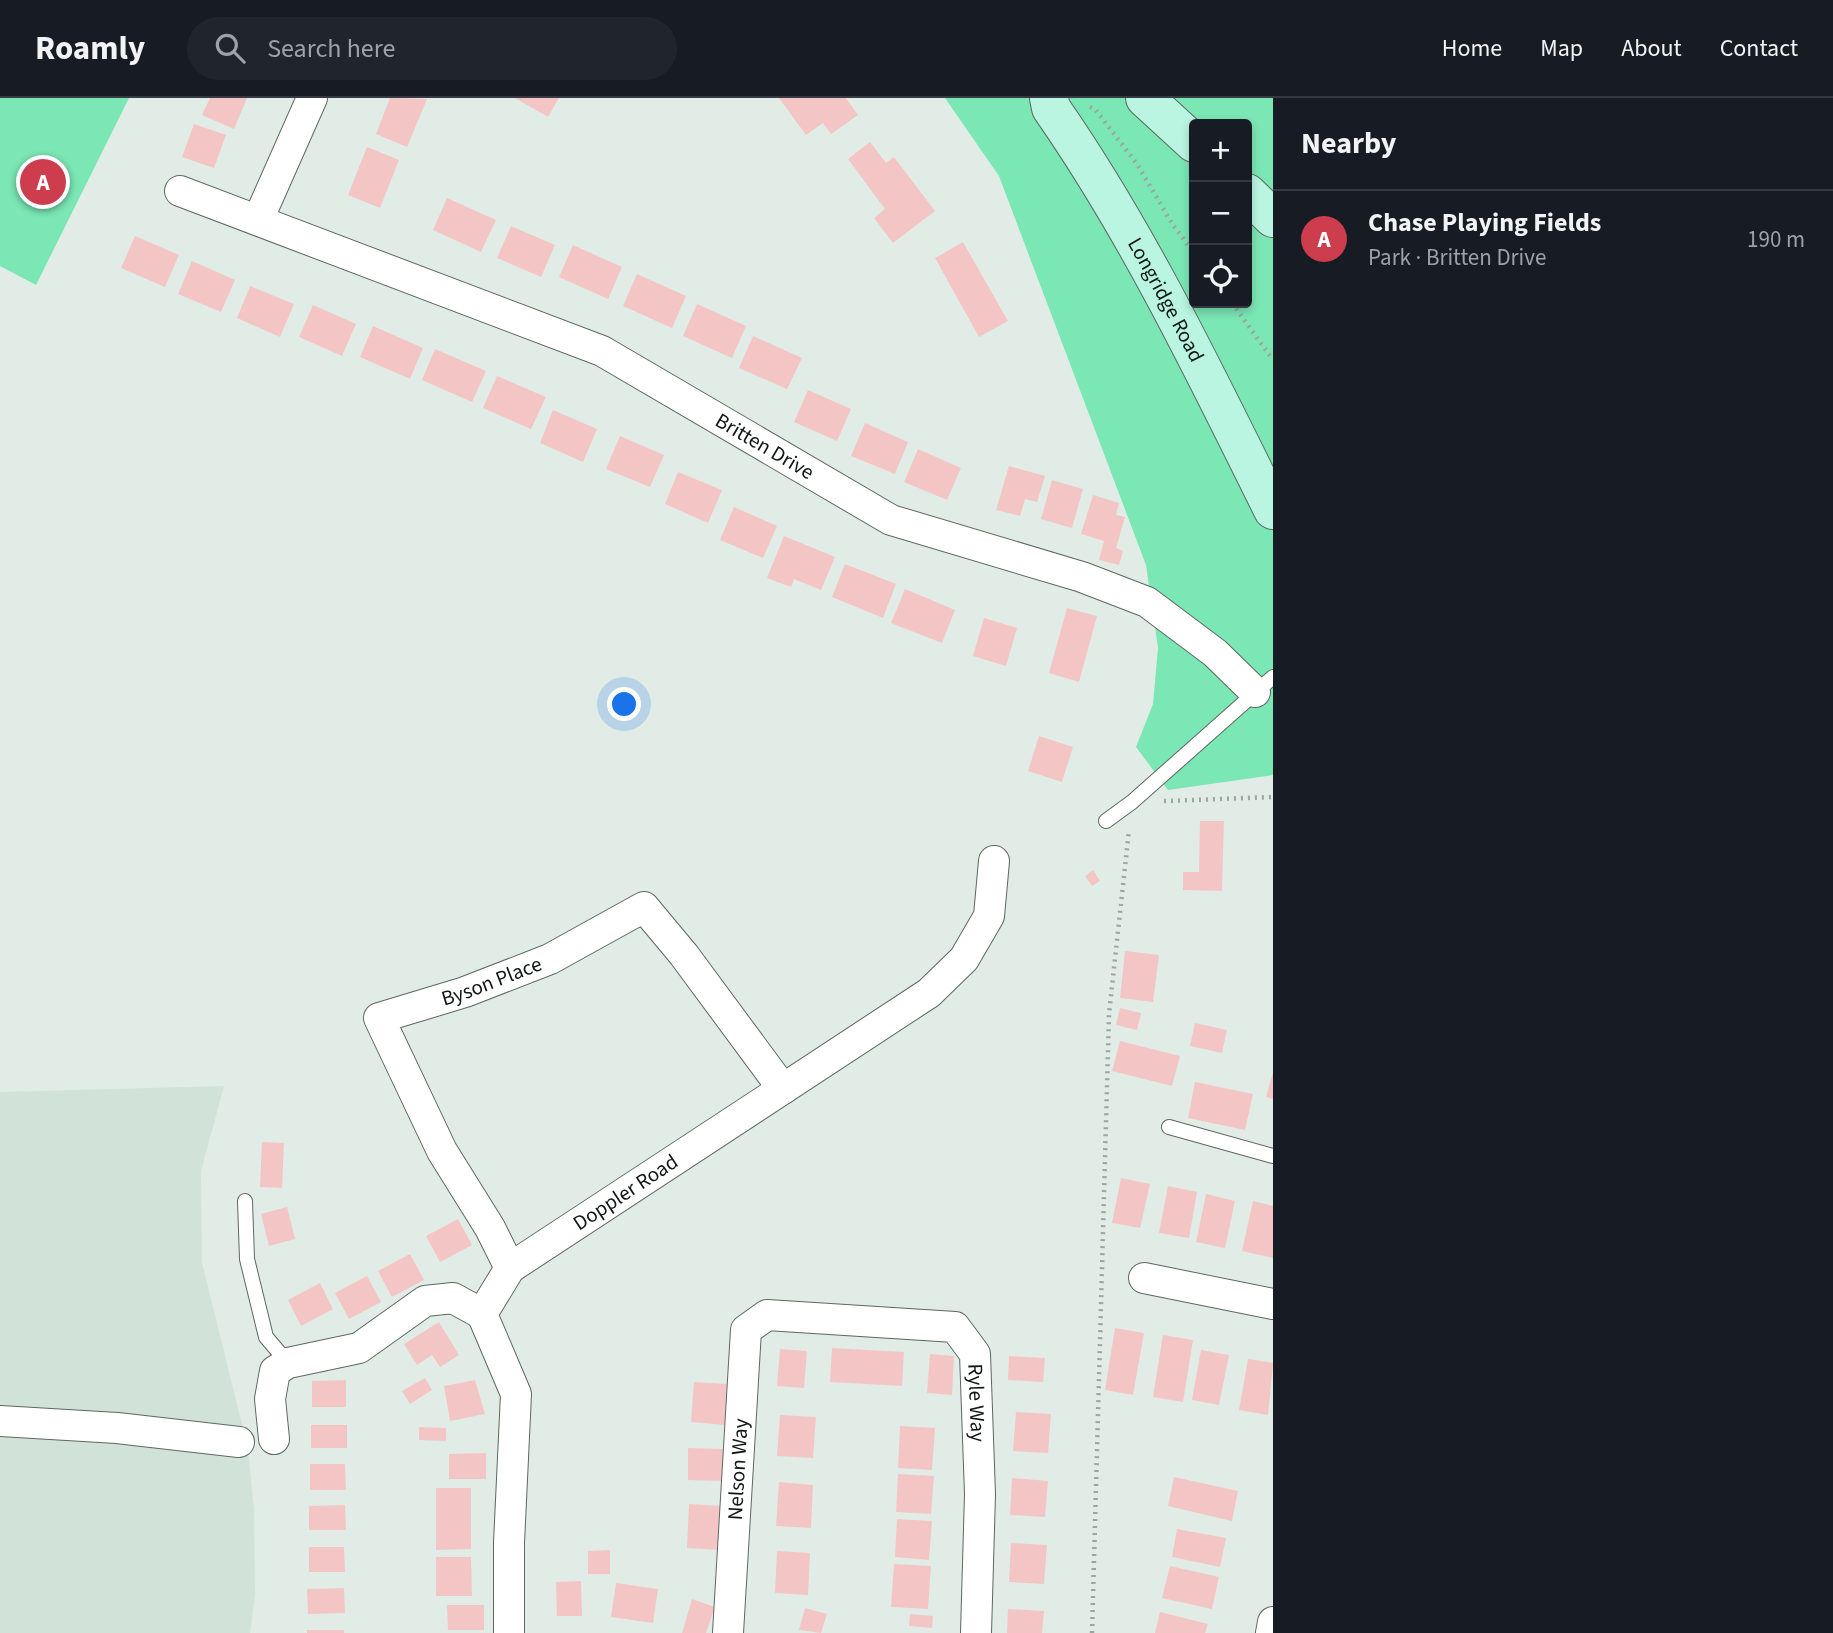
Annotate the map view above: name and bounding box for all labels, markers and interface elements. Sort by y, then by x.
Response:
search box [187,17,677,80]
text: Roamly [35,25,145,72]
icon: search [211,29,249,67]
text: Search here [267,30,395,67]
text: Home [1442,31,1502,66]
text: Map [1540,31,1583,66]
text: About [1621,31,1682,66]
text: Contact [1720,31,1798,66]
map controls [1189,119,1252,308]
button: + [1189,119,1252,182]
text: Nearby [1301,122,1396,165]
pin: A [20,156,66,208]
button: − [1189,182,1252,245]
text: Chase Playing Fields [1368,204,1601,241]
text: A [1317,223,1331,256]
text: 190 m [1747,223,1805,256]
street label: Longridge Road [1120,232,1212,367]
text: Park · Britten Drive [1368,241,1546,274]
button: locate [1189,245,1252,308]
street label: Britten Drive [710,406,820,487]
your location [607,687,641,721]
street label: Byson Place [438,949,546,1013]
street label: Doppler Road [567,1147,684,1238]
street label: Ryle Way [960,1363,993,1443]
street label: Nelson Way [720,1417,756,1521]

